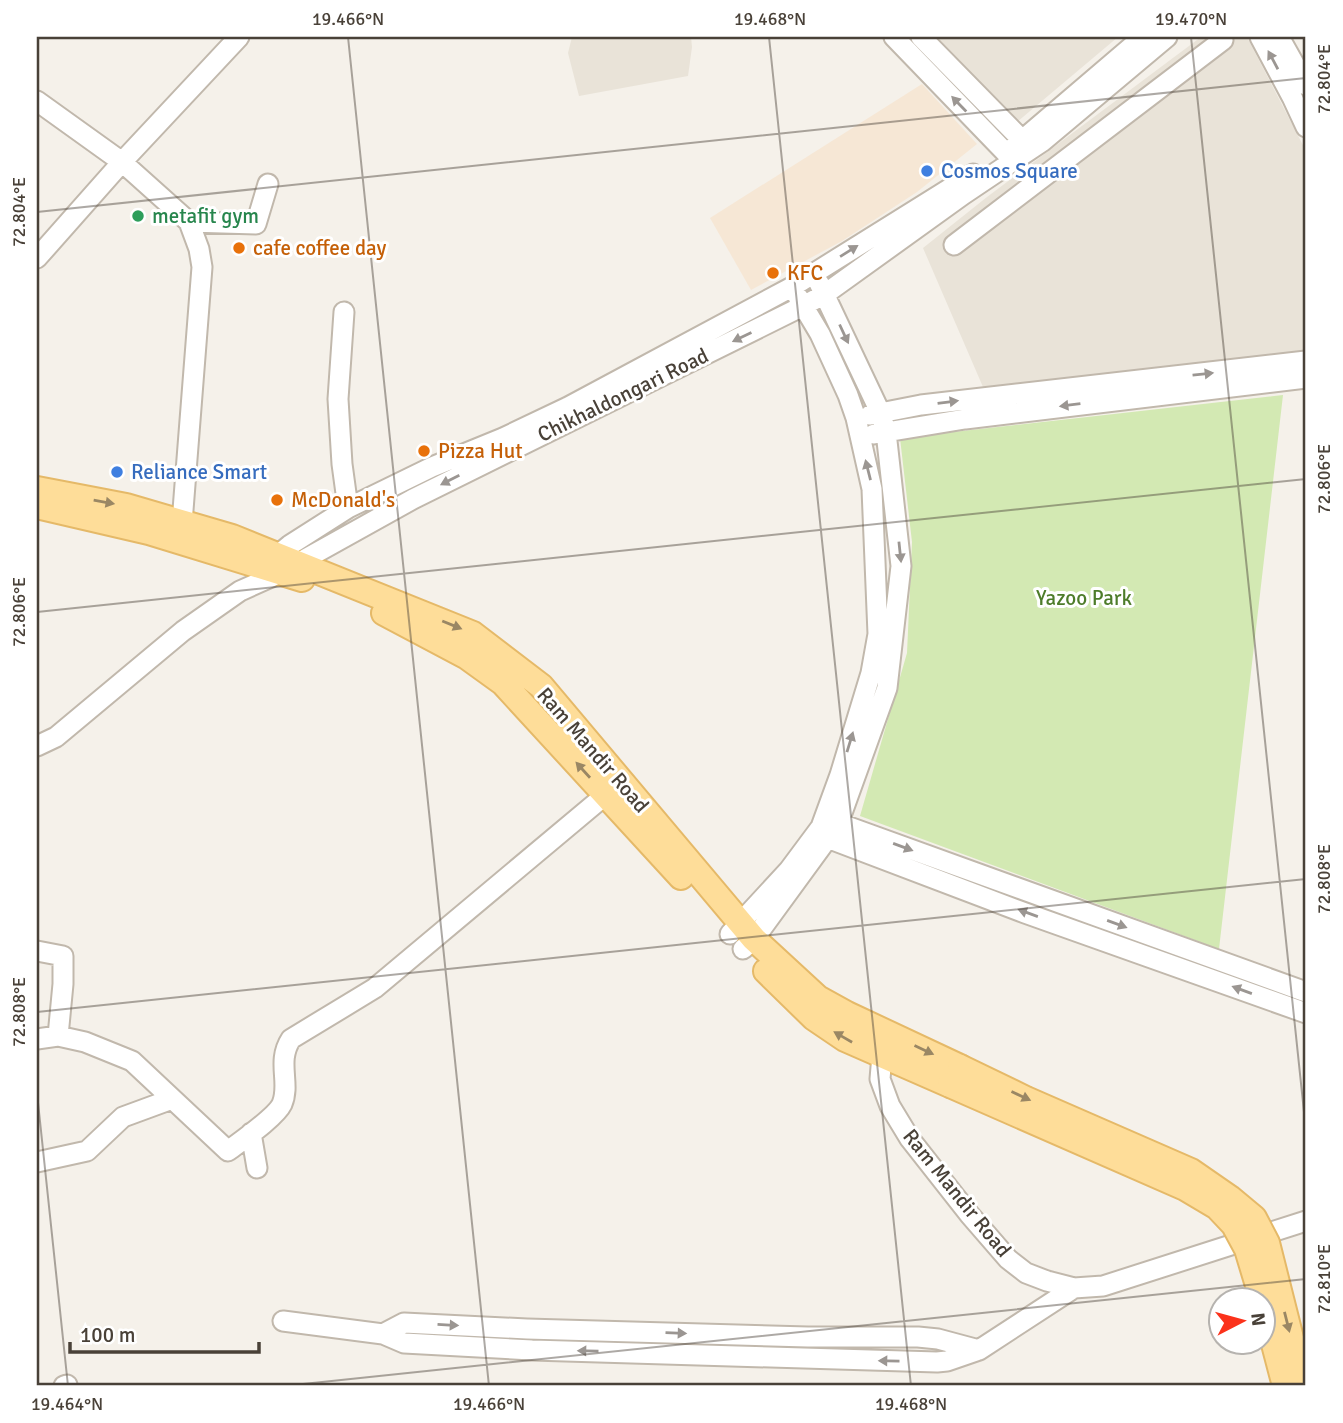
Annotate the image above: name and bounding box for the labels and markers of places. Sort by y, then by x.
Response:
place label: Cosmos Square [941,158,1078,184]
marker: Cosmos Square [919,163,935,179]
place label: metafit gym [152,203,259,229]
marker: metafit gym [130,208,146,224]
place label: cafe coffee day [253,235,386,261]
marker: cafe coffee day [231,240,247,256]
place label: KFC [787,260,823,286]
marker: KFC [765,265,781,281]
place label: Pizza Hut [438,438,523,464]
marker: Pizza Hut [416,443,432,459]
place label: Reliance Smart [131,459,267,485]
marker: Reliance Smart [109,464,125,480]
place label: McDonald's [291,487,395,513]
marker: McDonald's [269,492,285,508]

